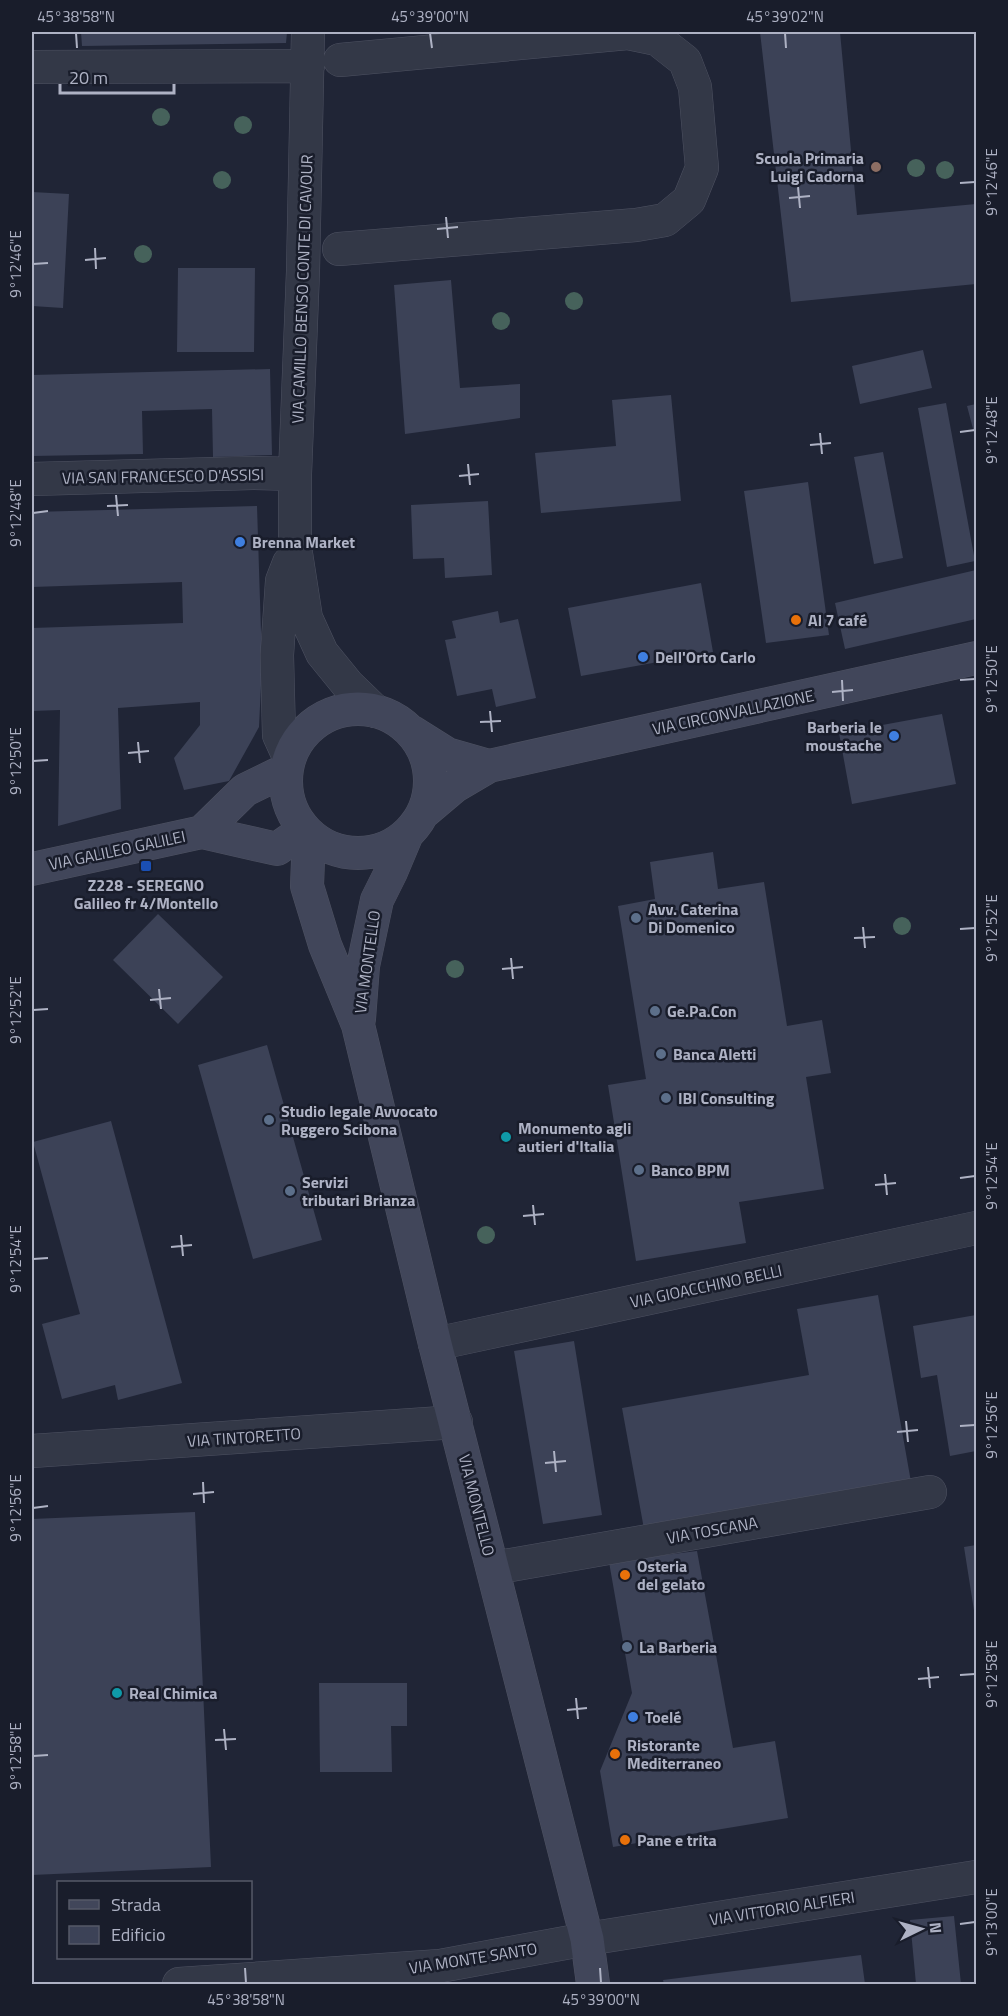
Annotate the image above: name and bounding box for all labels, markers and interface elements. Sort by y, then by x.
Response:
text: 45°38'58"N [37,5,115,28]
text: 45°39'00"N [391,5,469,28]
text: 45°39'02"N [746,5,824,28]
scale bar [60,57,174,95]
text: 20 m [69,64,108,91]
place label: Scuola Primaria Luigi Cadorna [755,146,864,188]
text: 9°12'46"E [980,148,1003,216]
street label: VIA CAMILLO BENSO CONTE DI CAVOUR [285,154,319,424]
marker: Scuola Primaria Luigi Cadorna [869,160,883,174]
text: 9°12'46"E [4,230,27,298]
text: 9°12'48"E [980,396,1003,464]
street label: VIA SAN FRANCESCO D'ASSISI [62,462,264,490]
text: 9°12'48"E [4,479,27,547]
place label: Brenna Market [252,530,355,554]
marker: Brenna Market [233,535,247,549]
place label: Al 7 café [808,608,867,632]
marker: Al 7 café [789,613,803,627]
place label: Dell'Orto Carlo [655,645,756,669]
text: 9°12'50"E [980,645,1003,713]
marker: Dell'Orto Carlo [636,650,650,664]
street label: VIA CIRCONVALLAZIONE [650,683,816,741]
place label: Barberia le moustache [806,715,882,757]
text: 9°12'50"E [4,727,27,795]
marker: Barberia le moustache [887,729,901,743]
street label: VIA GALILEO GALILEI [46,824,188,876]
marker: Z228 - SEREGNO Galileo fr 4/Montello [139,859,153,873]
place label: Z228 - SEREGNO Galileo fr 4/Montello [74,873,218,915]
text: 9°12'52"E [980,894,1003,962]
place label: Avv. Caterina Di Domenico [648,897,739,939]
street label: VIA MONTELLO [348,909,386,1015]
marker: Avv. Caterina Di Domenico [629,911,643,925]
text: 9°12'52"E [4,976,27,1044]
place label: Ge.Pa.Con [667,999,737,1023]
marker: Ge.Pa.Con [648,1004,662,1018]
place label: Banca Aletti [673,1042,757,1066]
marker: Banca Aletti [654,1047,668,1061]
place label: IBI Consulting [678,1086,775,1110]
marker: IBI Consulting [659,1091,673,1105]
place label: Studio legale Avvocato Ruggero Scibona [281,1099,438,1141]
marker: Studio legale Avvocato Ruggero Scibona [262,1113,276,1127]
place label: Monumento agli autieri d'Italia [518,1116,631,1158]
marker: Monumento agli autieri d'Italia [499,1130,513,1144]
text: 9°12'54"E [980,1142,1003,1210]
place label: Banco BPM [651,1158,730,1182]
marker: Banco BPM [632,1163,646,1177]
place label: Servizi tributari Brianza [302,1170,415,1212]
marker: Servizi tributari Brianza [283,1184,297,1198]
text: 9°12'54"E [4,1225,27,1293]
street label: VIA GIOACCHINO BELLI [628,1258,784,1314]
text: 9°12'56"E [980,1391,1003,1459]
street label: VIA TINTORETTO [186,1421,302,1453]
street label: VIA MONTELLO [453,1452,501,1558]
text: 9°12'56"E [4,1474,27,1542]
street label: VIA TOSCANA [664,1510,760,1550]
place label: Osteria del gelato [637,1554,705,1596]
marker: Osteria del gelato [618,1568,632,1582]
place label: La Barberia [639,1635,717,1659]
marker: La Barberia [620,1640,634,1654]
text: 9°12'58"E [980,1640,1003,1708]
place label: Real Chimica [129,1681,218,1705]
marker: Real Chimica [110,1686,124,1700]
place label: Toelé [645,1705,681,1729]
marker: Toelé [626,1710,640,1724]
text: 9°12'58"E [4,1722,27,1790]
place label: Ristorante Mediterraneo [627,1733,721,1775]
marker: Ristorante Mediterraneo [608,1747,622,1761]
place label: Pane e trita [637,1828,717,1852]
marker: Pane e trita [618,1833,632,1847]
legend [57,1881,252,1959]
street label: VIA VITTORIO ALFIERI [708,1885,856,1931]
text: 9°13'00"E [980,1888,1003,1956]
text: Strada [111,1891,161,1918]
north arrow [891,1899,951,1959]
text: Edificio [111,1921,165,1948]
text: N [924,1921,948,1934]
street label: VIA MONTE SANTO [407,1936,539,1980]
text: 45°38'58"N [207,1988,285,2011]
text: 45°39'00"N [562,1988,640,2011]

